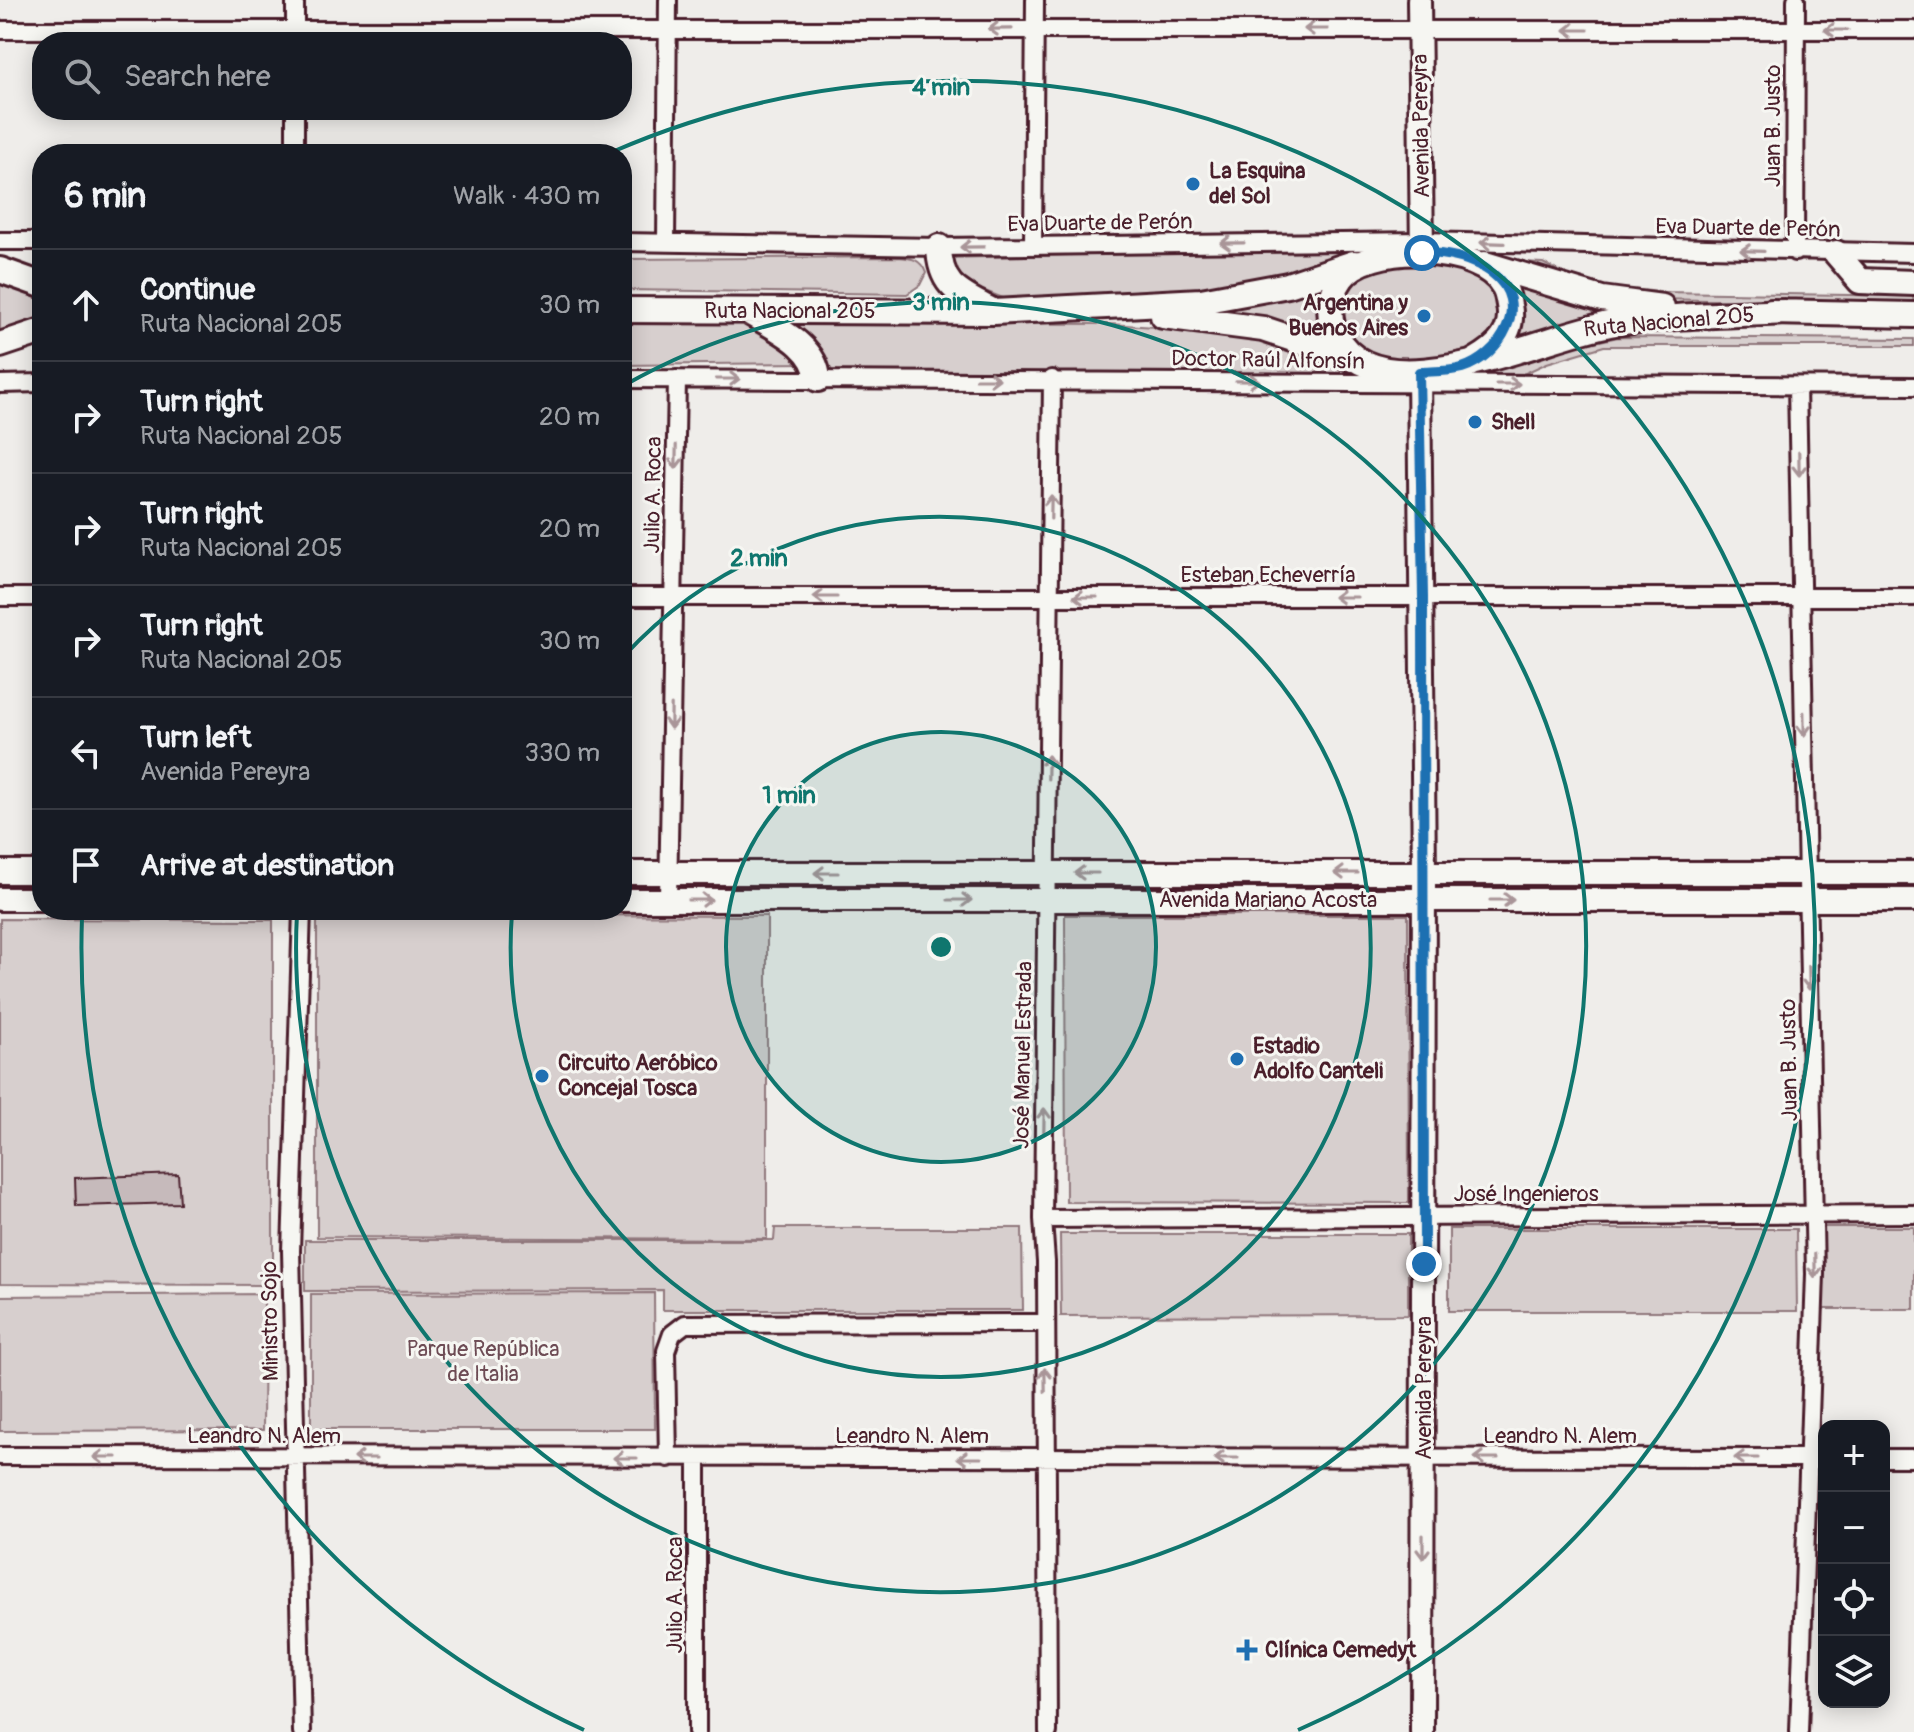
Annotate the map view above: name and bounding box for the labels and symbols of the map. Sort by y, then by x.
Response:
one-way arrow [987,21,1014,36]
one-way arrow [1303,21,1330,37]
one-way arrow [1563,22,1590,38]
one-way arrow [1823,22,1850,38]
street label: Avenida Pereyra [1406,54,1436,198]
street label: Juan B. Justo [1759,65,1787,187]
text: 4 min [912,73,970,102]
place label: La Esquina del Sol [1209,157,1305,210]
marker: La Esquina del Sol [1184,175,1202,193]
street label: Eva Duarte de Perón [1007,207,1193,239]
street label: Eva Duarte de Perón [1655,212,1841,244]
route start [1404,235,1440,271]
one-way arrow [1479,235,1506,251]
one-way arrow [1219,236,1246,251]
one-way arrow [959,239,986,255]
one-way arrow [1739,243,1766,259]
text: 3 min [912,288,970,317]
place label: Argentina y Buenos Aires [1288,289,1409,342]
street label: Ruta Nacional 205 [704,297,876,325]
street label: Ruta Nacional 205 [1582,301,1756,343]
marker: Argentina y Buenos Aires [1415,307,1433,325]
street label: Doctor Raúl Alfonsín [1171,344,1365,376]
one-way arrow [714,371,741,387]
one-way arrow [974,371,1001,387]
one-way arrow [1234,374,1261,389]
one-way arrow [1494,376,1521,392]
place label: Shell [1491,408,1535,436]
marker: Shell [1466,413,1484,431]
street label: Julio A. Roca [638,436,668,554]
one-way arrow [668,443,684,470]
one-way arrow [1791,450,1806,477]
one-way arrow [1043,494,1059,521]
text: 2 min [730,544,788,573]
street label: Esteban Echeverría [1180,561,1356,589]
one-way arrow [812,589,839,605]
one-way arrow [1072,589,1099,605]
one-way arrow [1332,589,1359,605]
one-way arrow [663,703,679,730]
one-way arrow [1796,710,1812,737]
one-way arrow [1040,754,1056,781]
text: 1 min [762,781,816,810]
one-way arrow [813,865,840,881]
one-way arrow [1073,865,1100,881]
one-way arrow [1333,865,1360,881]
street label: Avenida Mariano Acosta [1159,886,1377,914]
one-way arrow [686,892,713,908]
one-way arrow [946,892,973,908]
one-way arrow [1488,892,1515,908]
centre of rings [927,933,955,961]
street label: José Manuel Estrada [1007,961,1039,1149]
one-way arrow [1801,964,1817,991]
street label: Juan B. Justo [1774,998,1804,1122]
place label: Estadio Adolfo Canteli [1253,1032,1383,1085]
place label: Circuito Aeróbico Concejal Tosca [558,1049,718,1102]
marker: Estadio Adolfo Canteli [1228,1050,1246,1068]
marker: Circuito Aeróbico Concejal Tosca [533,1067,551,1085]
one-way arrow [1036,1107,1052,1134]
street label: José Ingenieros [1453,1180,1599,1208]
route end [1406,1246,1442,1282]
one-way arrow [1807,1252,1823,1279]
street label: Ministro Sojo [255,1261,285,1381]
street label: Avenida Pereyra [1410,1316,1438,1460]
park label: Parque República de Italia [406,1335,560,1388]
one-way arrow [1037,1367,1053,1394]
street label: Leandro N. Alem [187,1422,341,1450]
street label: Leandro N. Alem [835,1422,989,1450]
street label: Leandro N. Alem [1483,1422,1637,1450]
one-way arrow [92,1449,119,1465]
one-way arrow [352,1450,379,1466]
one-way arrow [612,1450,639,1466]
one-way arrow [956,1450,983,1466]
one-way arrow [1213,1450,1240,1466]
one-way arrow [1473,1450,1500,1466]
one-way arrow [1733,1450,1760,1466]
one-way arrow [1416,1533,1431,1560]
street label: Julio A. Roca [661,1536,689,1654]
place label: Clínica Cemedyt [1265,1636,1417,1664]
marker: Clínica Cemedyt [1236,1639,1258,1661]

